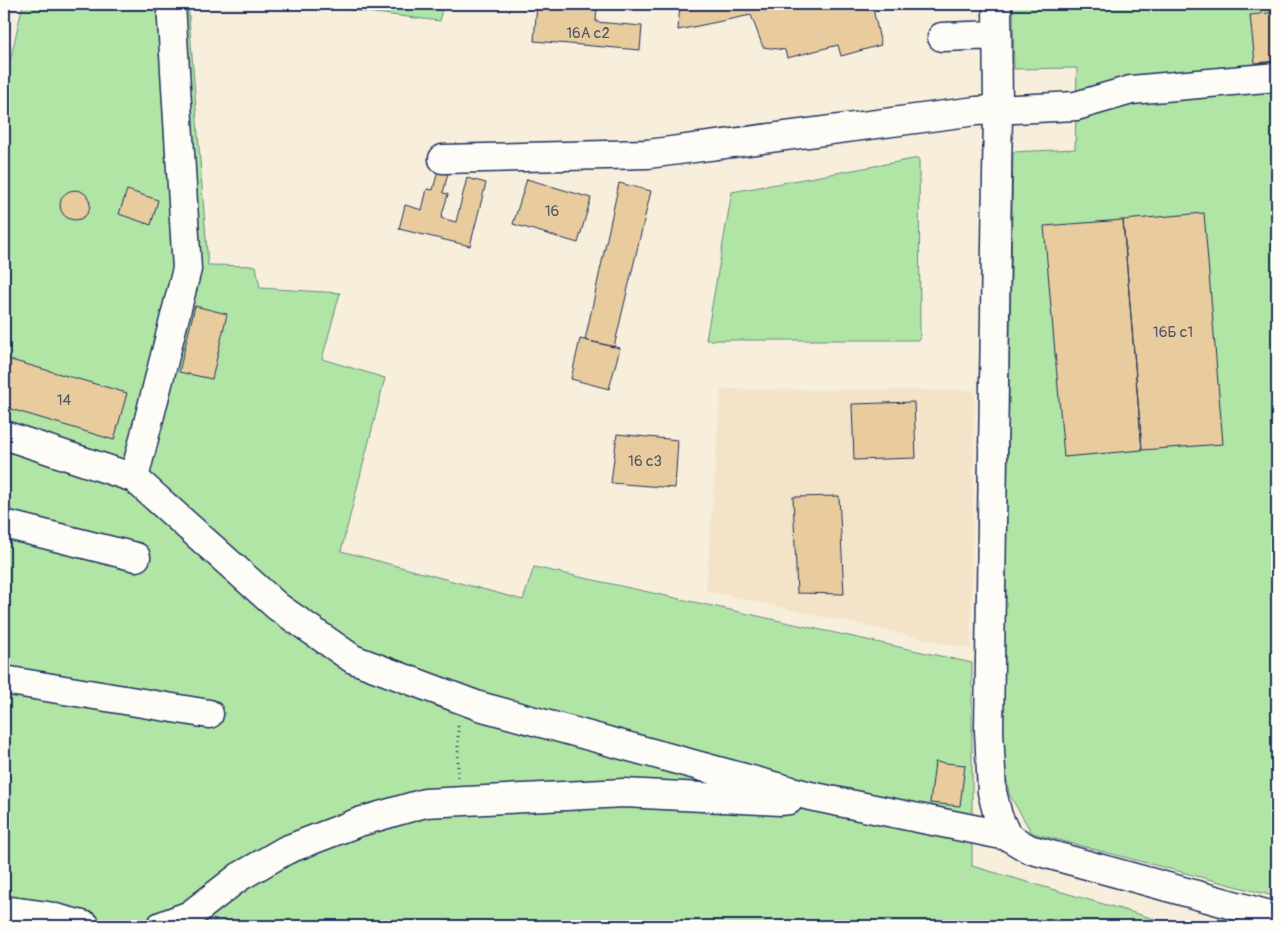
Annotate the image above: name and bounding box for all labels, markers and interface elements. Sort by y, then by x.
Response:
house number: 16А с2 [566,24,610,43]
house number: 16 [545,202,559,221]
house number: 16Б с1 [1153,323,1193,342]
house number: 14 [57,391,72,410]
house number: 16 с3 [628,452,662,471]

